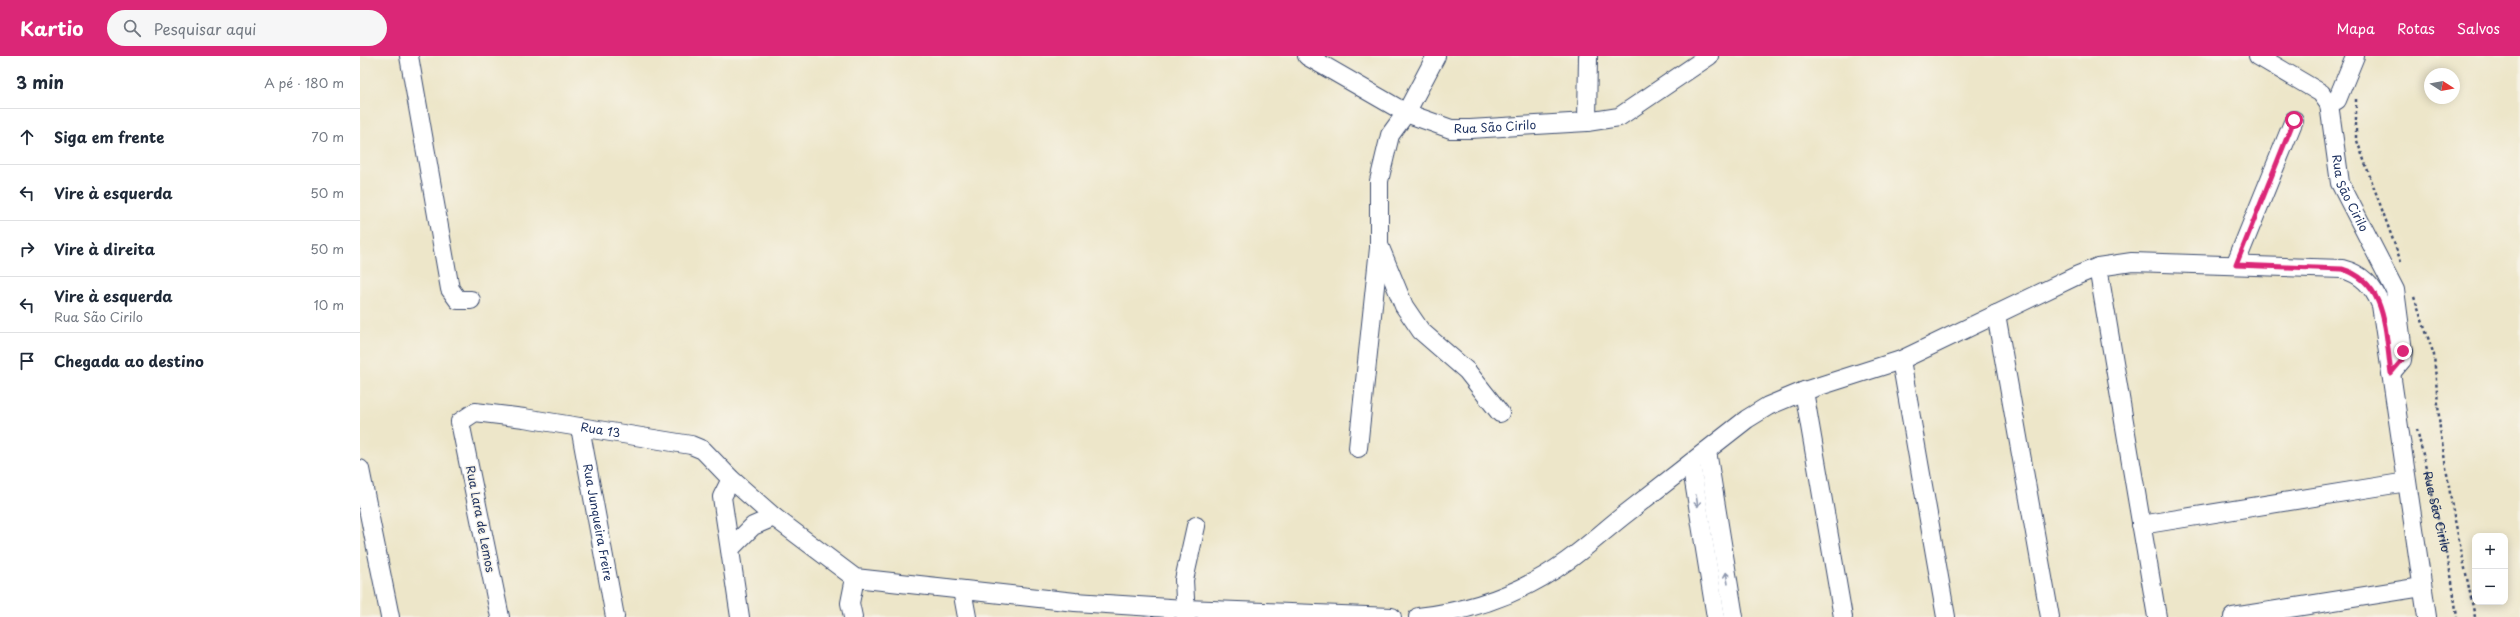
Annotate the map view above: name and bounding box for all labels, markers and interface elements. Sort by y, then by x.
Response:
search box [107,10,387,46]
text: Kartio [20,14,83,42]
icon: search [121,17,143,39]
text: Pesquisar aqui [153,17,256,40]
text: Mapa [2336,18,2375,39]
text: Rotas [2397,18,2435,39]
text: Salvos [2457,18,2500,39]
north arrow [2424,68,2460,104]
text: 3 min [16,69,64,95]
text: A pé · 180 m [264,73,344,92]
route start [2285,111,2303,129]
street label: Rua São Cirilo [1454,115,1537,137]
text: Siga em frente [54,125,164,148]
icon: ahead [16,126,38,148]
text: 70 m [311,127,344,146]
street label: Rua São Cirilo [2328,153,2374,235]
text: Vire à esquerda [54,181,173,204]
icon: left [16,182,38,204]
text: 50 m [310,183,344,202]
text: Vire à direita [54,237,155,260]
icon: right [16,238,38,260]
text: 50 m [310,239,344,258]
text: Vire à esquerda [54,284,173,307]
icon: left [16,294,38,316]
text: 10 m [314,295,344,314]
text: Rua São Cirilo [54,307,143,326]
route end [2394,342,2412,360]
text: Chegada ao destino [54,349,204,372]
icon: arrive [16,350,38,372]
street label: Rua 13 [579,417,622,441]
street label: Rua Junqueira Freire [579,462,618,582]
street label: Rua Lara de Lemos [462,464,500,574]
street label: Rua São Cirilo [2419,469,2455,554]
one-way arrow [1693,494,1701,507]
map controls [2472,533,2508,605]
button: + [2472,533,2508,569]
button: − [2472,569,2508,605]
one-way arrow [1723,572,1731,585]

